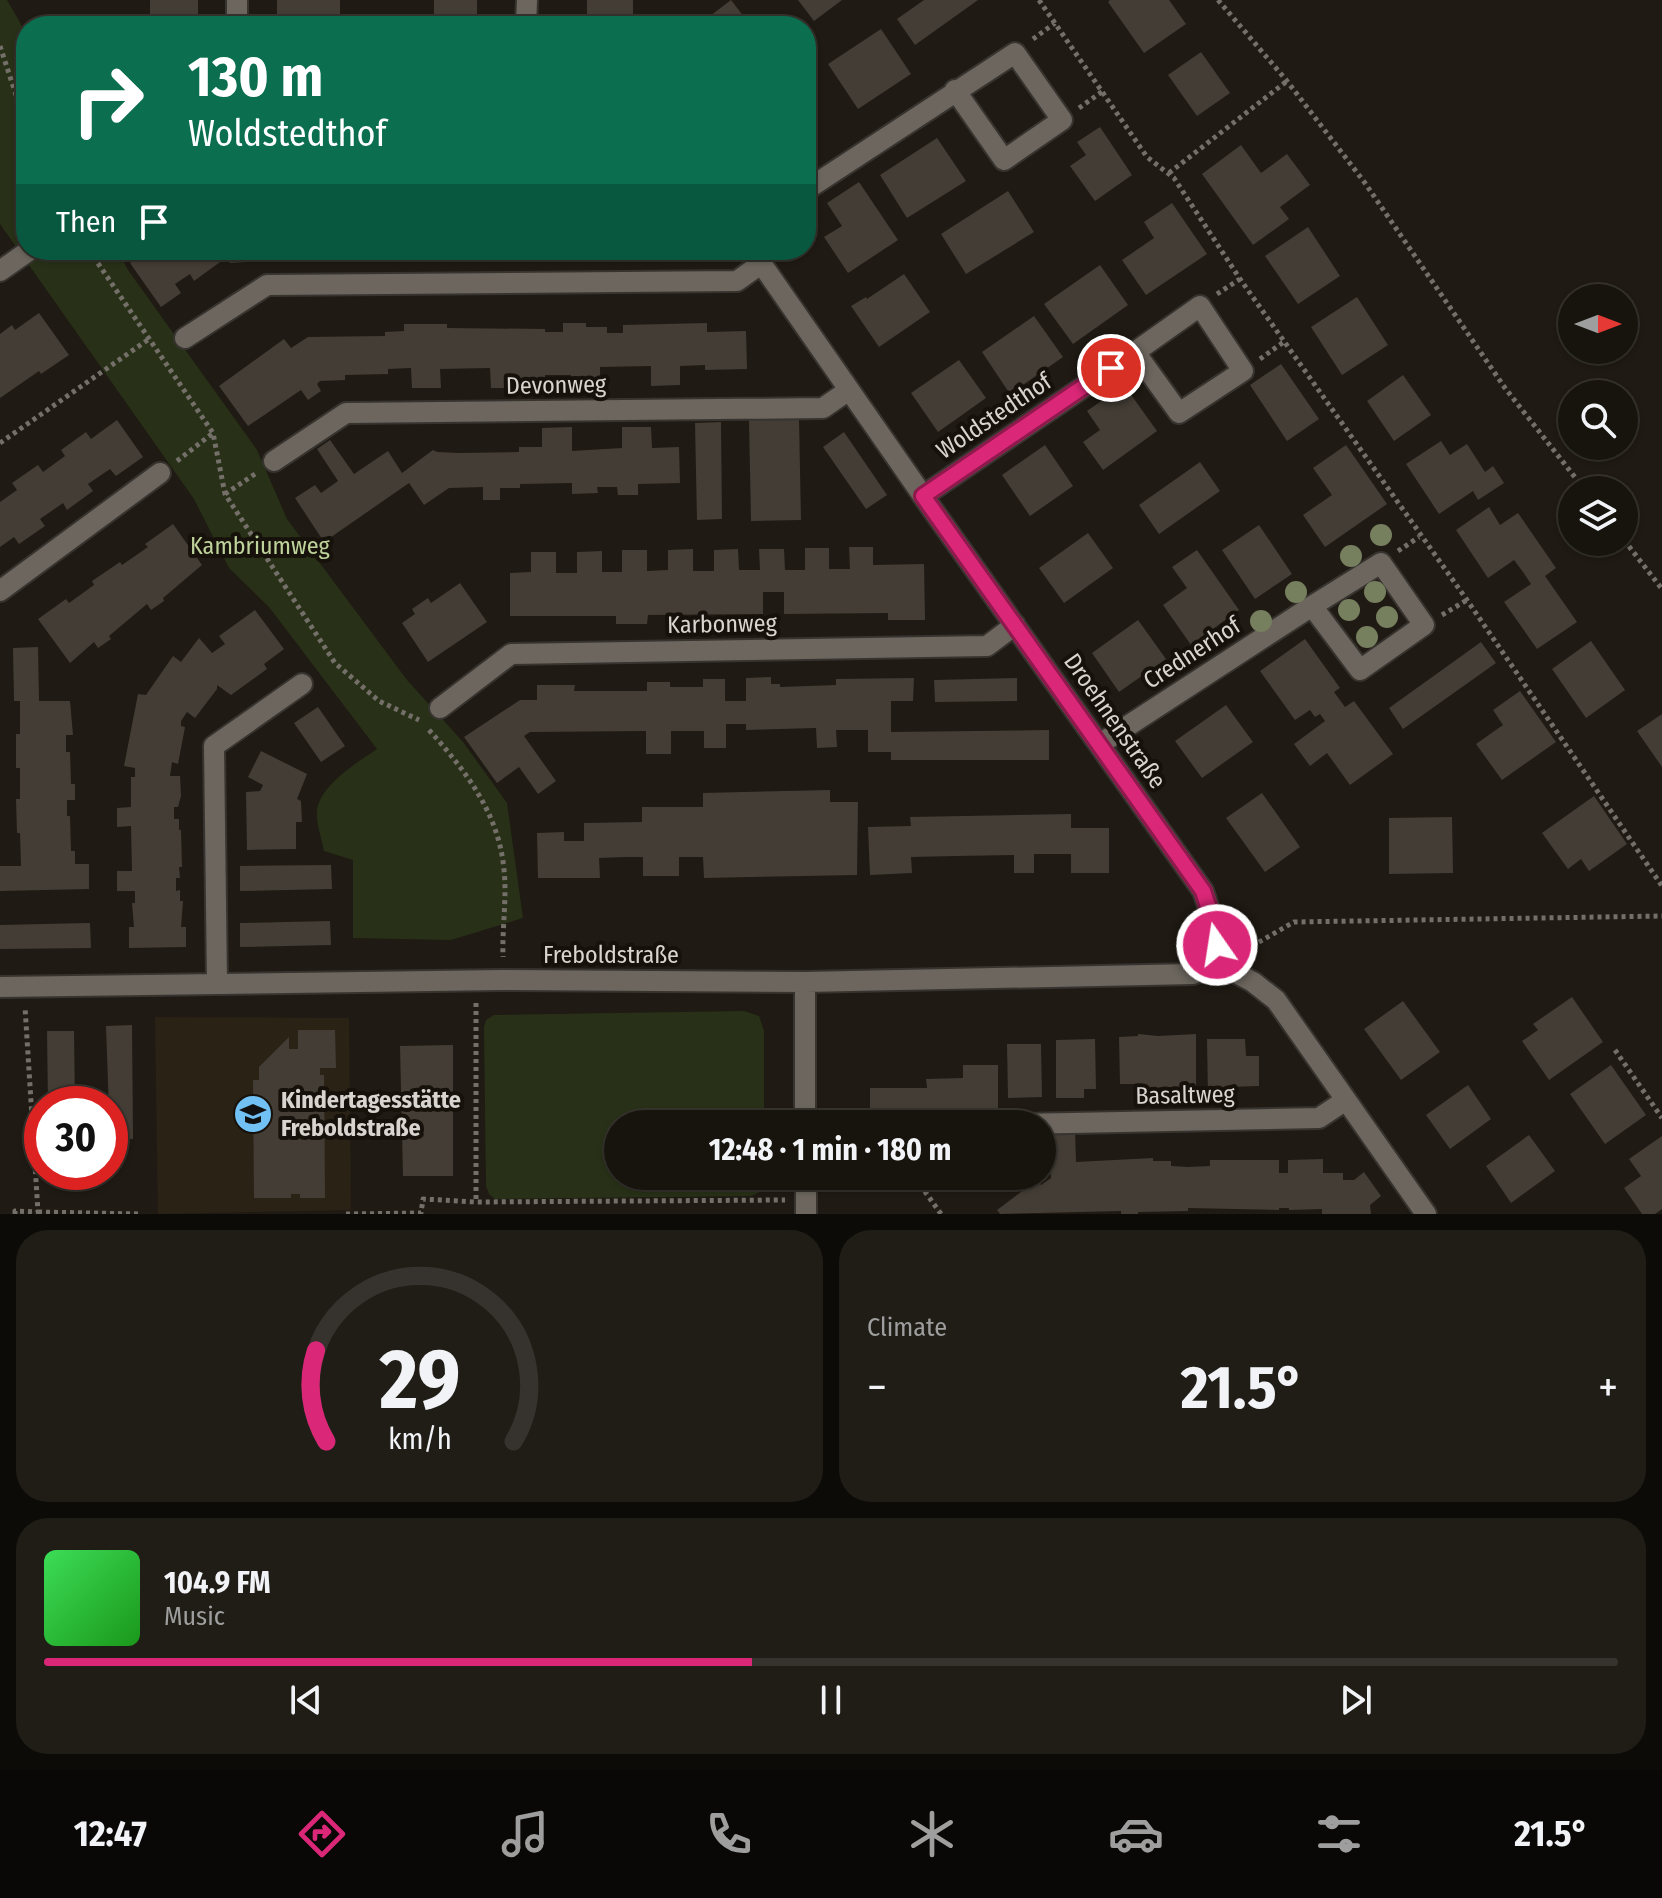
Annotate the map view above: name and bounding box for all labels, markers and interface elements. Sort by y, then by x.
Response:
text: 130 m [188,44,323,111]
icon: right [56,48,160,152]
text: Woldstedthof [188,112,387,156]
icon: arrive [132,200,176,244]
text: Then [56,204,116,240]
north arrow [1558,284,1638,364]
map controls [1558,284,1638,556]
pin [1077,334,1145,402]
icon: arrive [1089,346,1133,390]
street label: Woldstedthof [931,366,1058,465]
street label: Devonweg [506,370,607,400]
button: search [1558,380,1638,460]
button: layers [1558,476,1638,556]
park label: Kambriumweg [190,532,331,560]
street label: Karbonweg [667,609,778,639]
street label: Crednerhof [1138,610,1247,695]
street label: Droehnenstraße [1058,648,1172,794]
position arrow [1175,903,1259,987]
street label: Freboldstraße [543,941,679,969]
street label: Basaltweg [1135,1080,1236,1110]
speed limit sign: 30 [24,1086,128,1190]
place label: Kindertagesstätte Freboldstraße [281,1086,461,1142]
school or university icon: Kindertagesstätte Freboldstraße [232,1093,274,1135]
text: 12:48 · 1 min · 180 m [709,1132,951,1168]
text: Climate [867,1312,947,1343]
text: 29 [378,1330,460,1430]
text: 21.5° [1181,1352,1304,1424]
text: − [867,1361,887,1414]
text: + [1598,1361,1618,1414]
text: km/h [388,1422,451,1457]
text: 104.9 FM [164,1565,271,1601]
text: Music [164,1601,225,1632]
icon: previous [284,1678,328,1722]
icon: pause [809,1678,853,1722]
icon: next [1334,1678,1378,1722]
icon: directions [294,1806,350,1862]
icon: music [497,1806,553,1862]
icon: phone [701,1806,757,1862]
icon: climate [904,1806,960,1862]
icon: car [1108,1806,1164,1862]
icon: filters [1311,1806,1367,1862]
text: 12:47 [74,1812,147,1856]
text: 21.5° [1514,1812,1588,1856]

